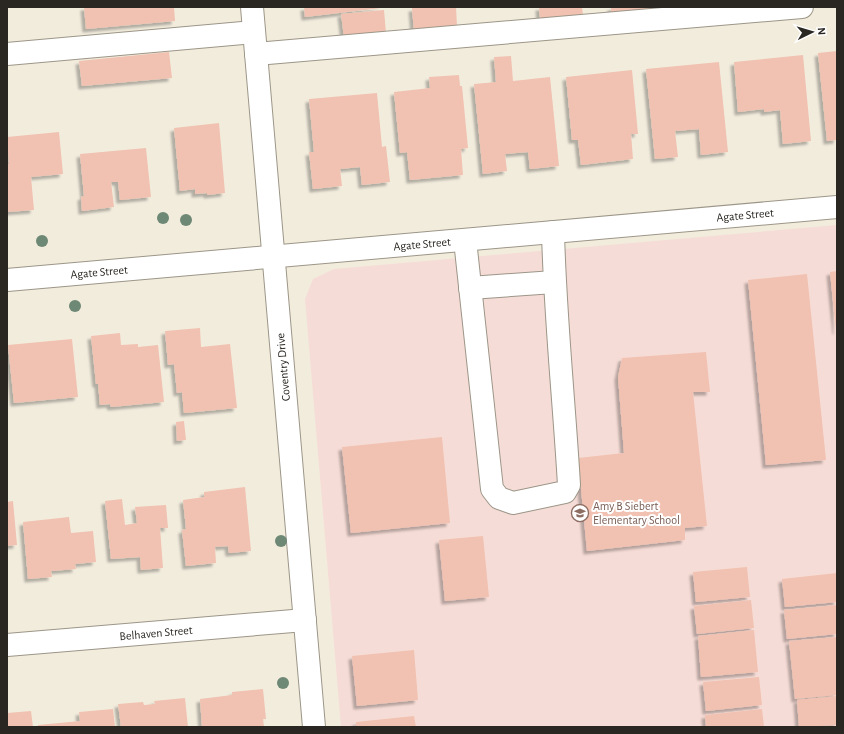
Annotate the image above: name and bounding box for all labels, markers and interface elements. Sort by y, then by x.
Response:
north arrow [792,12,832,52]
text: N [816,27,827,35]
street label: Agate Street [716,206,774,223]
street label: Agate Street [393,235,451,252]
street label: Agate Street [70,263,128,280]
street label: Coventry Drive [274,332,293,402]
place label: Amy B Siebert Elementary School [593,500,680,527]
school or university icon: Amy B Siebert Elementary School [570,503,590,523]
street label: Belhaven Street [119,624,193,642]

